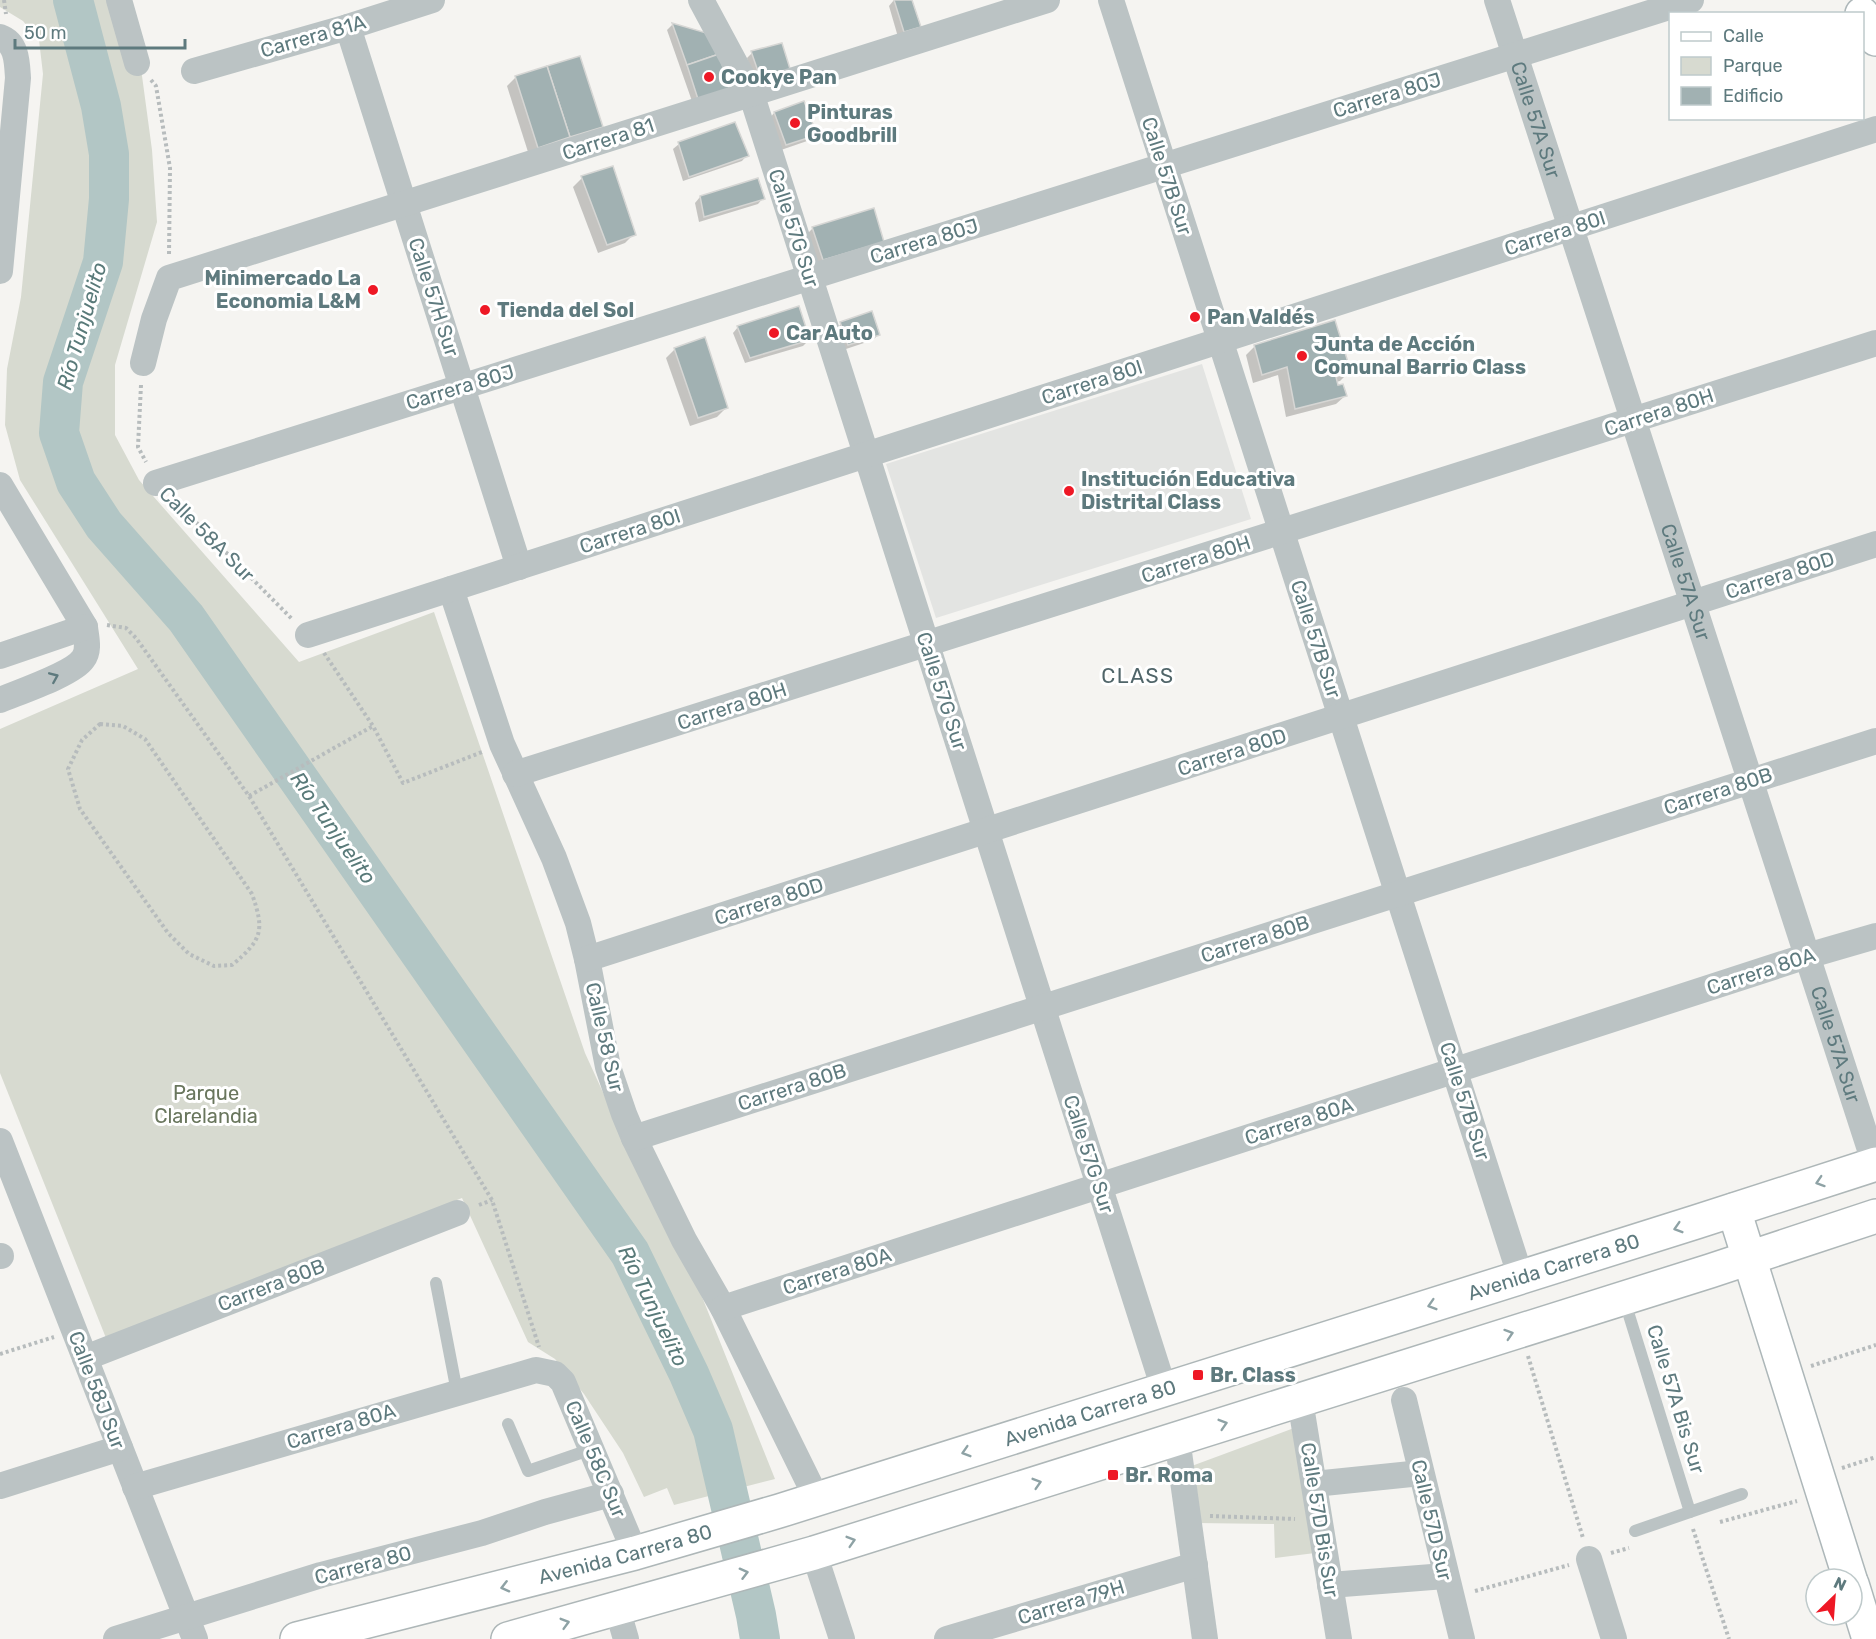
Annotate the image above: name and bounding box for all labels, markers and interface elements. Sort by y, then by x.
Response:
street label: Carrera 81A [257,9,369,63]
scale bar [15,12,184,50]
legend [1669,12,1864,120]
text: 50 m [24,22,67,44]
text: Calle [1723,25,1764,47]
text: Parque [1723,55,1783,77]
street label: Calle 57A Sur [1506,58,1566,182]
place label: Cookye Pan [721,65,837,89]
street label: Carrera 80J [1330,67,1444,123]
marker: Cookye Pan [702,70,716,84]
text: Edificio [1723,85,1783,107]
place label: Pinturas Goodbrill [807,100,897,147]
street label: Carrera 81 [559,113,657,165]
street label: Calle 57B Sur [1137,114,1197,238]
marker: Pinturas Goodbrill [788,116,802,130]
street label: Calle 57G Sur [764,166,825,291]
street label: Carrera 80I [1501,205,1609,261]
street label: Carrera 80J [867,213,981,269]
street label: Calle 57H Sur [403,235,465,360]
water label: Río Tunjuelito [51,259,112,393]
place label: Minimercado La Economia L&M [205,266,361,313]
marker: Minimercado La Economia L&M [366,283,380,297]
place label: Tienda del Sol [497,298,634,322]
marker: Tienda del Sol [478,303,492,317]
place label: Pan Valdés [1207,305,1314,329]
marker: Pan Valdés [1188,310,1202,324]
place label: Car Auto [786,321,873,345]
marker: Car Auto [767,326,781,340]
place label: Junta de Acción Comunal Barrio Class [1314,332,1526,379]
marker: Junta de Acción Comunal Barrio Class [1295,349,1309,363]
street label: Carrera 80I [1038,354,1146,410]
street label: Carrera 80J [403,359,517,415]
street label: Carrera 80H [1601,383,1717,441]
place label: Institución Educativa Distrital Class [1081,467,1295,514]
street label: Calle 58A Sur [154,481,260,587]
marker: Institución Educativa Distrital Class [1062,484,1076,498]
street label: Carrera 80I [576,503,684,559]
street label: Calle 57A Sur [1656,521,1716,644]
street label: Carrera 80H [1138,530,1254,588]
street label: Carrera 80D [1722,546,1838,604]
street label: Calle 57B Sur [1286,577,1346,701]
street label: Calle 57G Sur [912,629,973,754]
district label: CLASS [1101,663,1175,688]
one-way arrow [47,672,58,684]
street label: Carrera 80H [674,677,790,735]
street label: Carrera 80D [1174,723,1290,781]
street label: Carrera 80B [1661,762,1775,820]
water label: Río Tunjuelito [285,767,381,889]
street label: Carrera 80D [711,872,827,930]
street label: Carrera 80B [1198,910,1312,968]
street label: Carrera 80A [1704,942,1818,1000]
street label: Calle 58 Sur [581,980,629,1095]
street label: Calle 57A Sur [1806,983,1866,1106]
street label: Calle 57B Sur [1435,1039,1495,1163]
street label: Carrera 80B [735,1058,849,1116]
park label: Parque Clarelandia [154,1081,258,1128]
street label: Calle 57G Sur [1059,1092,1120,1217]
street label: Carrera 80A [1242,1092,1356,1150]
one-way arrow [1815,1175,1826,1188]
one-way arrow [1673,1221,1684,1233]
street label: Avenida Carrera 80 [1465,1229,1643,1305]
water label: Río Tunjuelito [613,1241,694,1370]
street label: Carrera 80A [780,1242,894,1300]
street label: Carrera 80B [214,1254,328,1316]
one-way arrow [1427,1298,1438,1311]
street label: Calle 57A Bis Sur [1642,1322,1710,1477]
street label: Calle 58J Sur [63,1328,131,1453]
one-way arrow [1503,1329,1514,1341]
place label: Br. Class [1210,1363,1296,1387]
marker: Br. Class [1191,1368,1205,1382]
street label: Avenida Carrera 80 [1001,1375,1179,1451]
street label: Calle 58C Sur [561,1397,632,1522]
street label: Carrera 80A [284,1398,398,1454]
one-way arrow [1217,1419,1228,1431]
street label: Calle 57D Bis Sur [1296,1441,1344,1599]
one-way arrow [961,1445,972,1457]
street label: Calle 57D Sur [1406,1457,1458,1583]
place label: Br. Roma [1125,1463,1213,1487]
marker: Br. Roma [1106,1468,1120,1482]
one-way arrow [1031,1477,1042,1490]
street label: Avenida Carrera 80 [536,1519,715,1589]
one-way arrow [845,1536,856,1548]
street label: Carrera 80 [312,1541,414,1589]
one-way arrow [739,1567,749,1580]
north arrow [1804,1567,1864,1627]
text: N [1831,1573,1849,1595]
street label: Carrera 79H [1015,1574,1127,1630]
one-way arrow [500,1579,510,1592]
one-way arrow [559,1618,570,1630]

